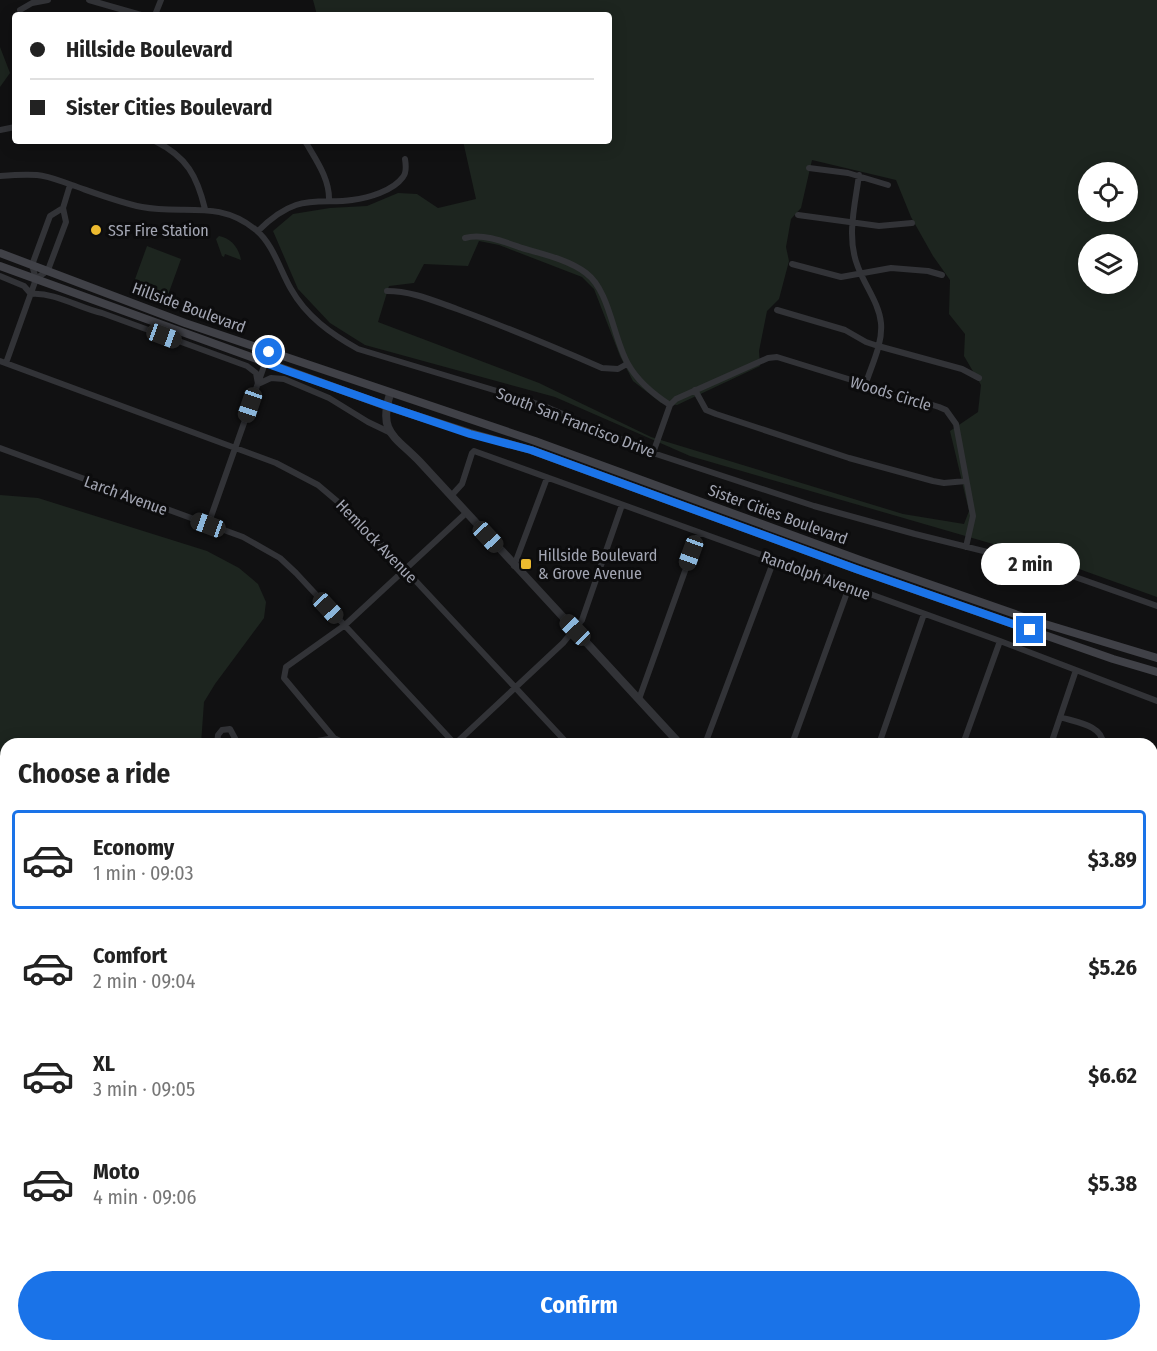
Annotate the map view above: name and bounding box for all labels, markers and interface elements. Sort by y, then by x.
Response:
text: Hillside Boulevard [66,36,233,63]
text: Sister Cities Boulevard [66,94,273,121]
map controls [1078,162,1138,294]
button: locate [1078,162,1138,222]
place label: SSF Fire Station [108,221,209,240]
marker: SSF Fire Station [89,223,103,237]
button: layers [1078,234,1138,294]
street label: Hillside Boulevard [130,278,248,337]
car [144,321,184,351]
route start [255,338,282,365]
street label: Woods Circle [848,372,934,415]
street label: South San Francisco Drive [494,383,658,462]
car [236,385,264,425]
street label: Larch Avenue [82,472,170,519]
street label: Sister Cities Boulevard [706,480,850,549]
street label: Hemlock Avenue [332,496,421,587]
car [188,510,228,540]
car [469,518,507,556]
car [676,533,706,573]
callout: 2 min [980,543,1080,585]
place label: Hillside Boulevard & Grove Avenue [538,546,657,583]
street label: Randolph Avenue [759,547,873,604]
text: 2 min [1008,552,1053,576]
marker: Hillside Boulevard & Grove Avenue [519,557,533,571]
car [309,589,347,627]
car [556,611,594,649]
route end [1016,616,1043,643]
text: Choose a ride [18,758,170,790]
icon: car [21,833,75,887]
text: Economy [93,834,174,861]
text: $3.89 [1088,846,1137,873]
text: 1 min · 09:03 [93,861,194,885]
icon: car [21,941,75,995]
text: Comfort [93,942,167,969]
text: $5.26 [1089,954,1137,981]
text: 2 min · 09:04 [93,969,195,993]
icon: car [21,1049,75,1103]
text: XL [93,1050,115,1077]
text: $6.62 [1088,1062,1137,1089]
text: 3 min · 09:05 [93,1077,195,1101]
icon: car [21,1157,75,1211]
text: Moto [93,1158,140,1185]
text: $5.38 [1088,1170,1137,1197]
text: 4 min · 09:06 [93,1185,197,1209]
button: Confirm [18,1271,1140,1340]

